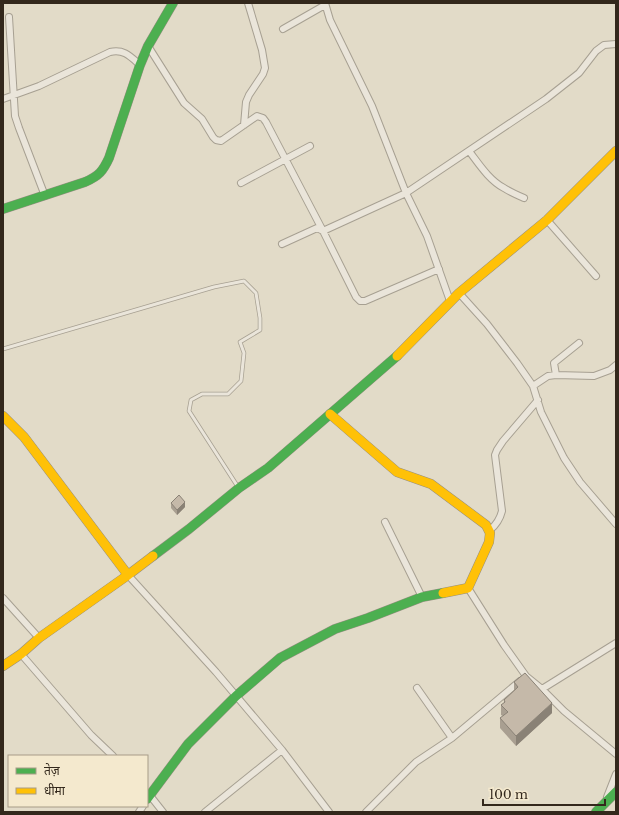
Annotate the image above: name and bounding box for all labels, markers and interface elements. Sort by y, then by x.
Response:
legend [8,755,148,807]
text: तेज़ [44,763,61,778]
scale bar [483,781,605,807]
text: धीमा [44,783,66,798]
text: 100 m [489,787,528,802]

